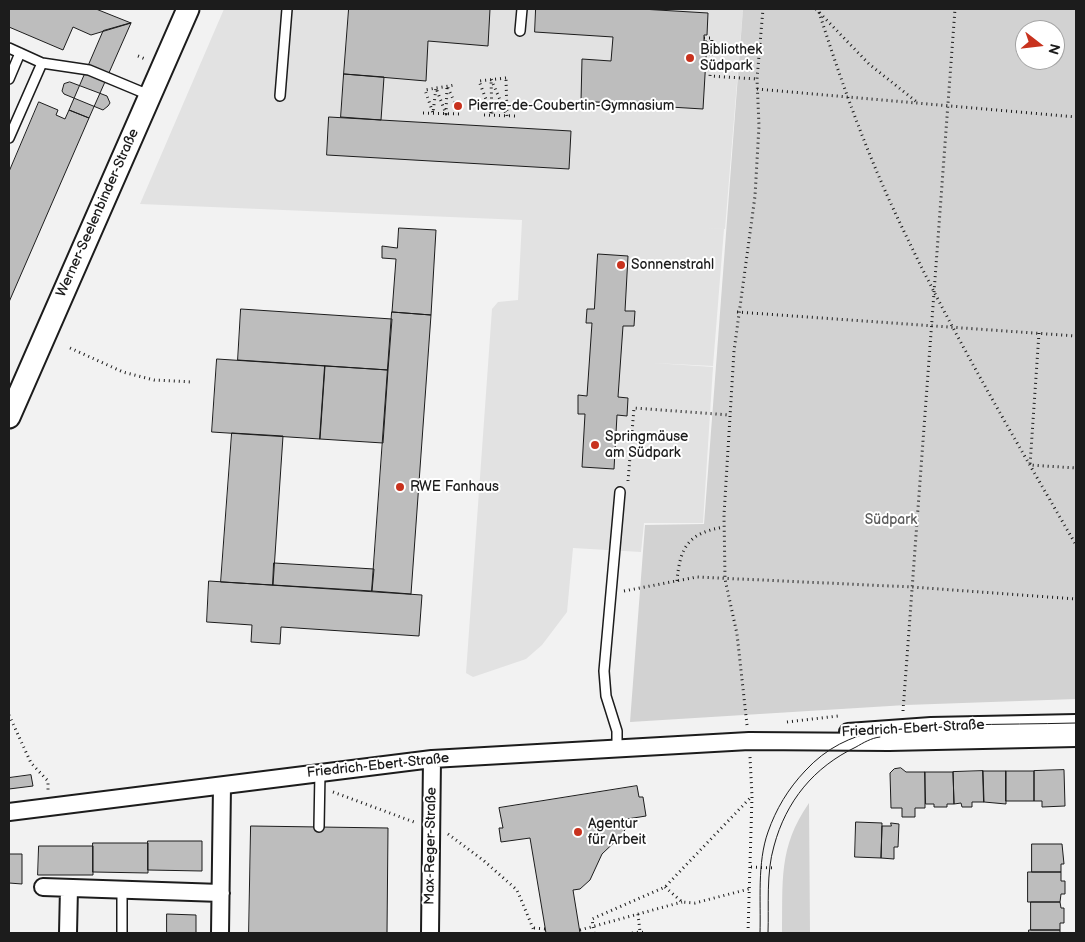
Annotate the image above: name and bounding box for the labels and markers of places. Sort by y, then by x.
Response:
place label: Bibliothek Südpark [700,42,762,74]
marker: Bibliothek Südpark [684,52,696,64]
place label: Pierre-de-Coubertin-Gymnasium [468,98,674,114]
marker: Pierre-de-Coubertin-Gymnasium [452,100,464,112]
place label: Sonnenstrahl [631,257,714,273]
marker: Sonnenstrahl [615,259,627,271]
place label: Springmäuse am Südpark [605,429,688,462]
marker: Springmäuse am Südpark [589,439,601,451]
place label: RWE Fanhaus [410,479,499,495]
marker: RWE Fanhaus [394,481,406,493]
place label: Agentur für Arbeit [588,816,646,849]
marker: Agentur für Arbeit [572,826,584,838]

